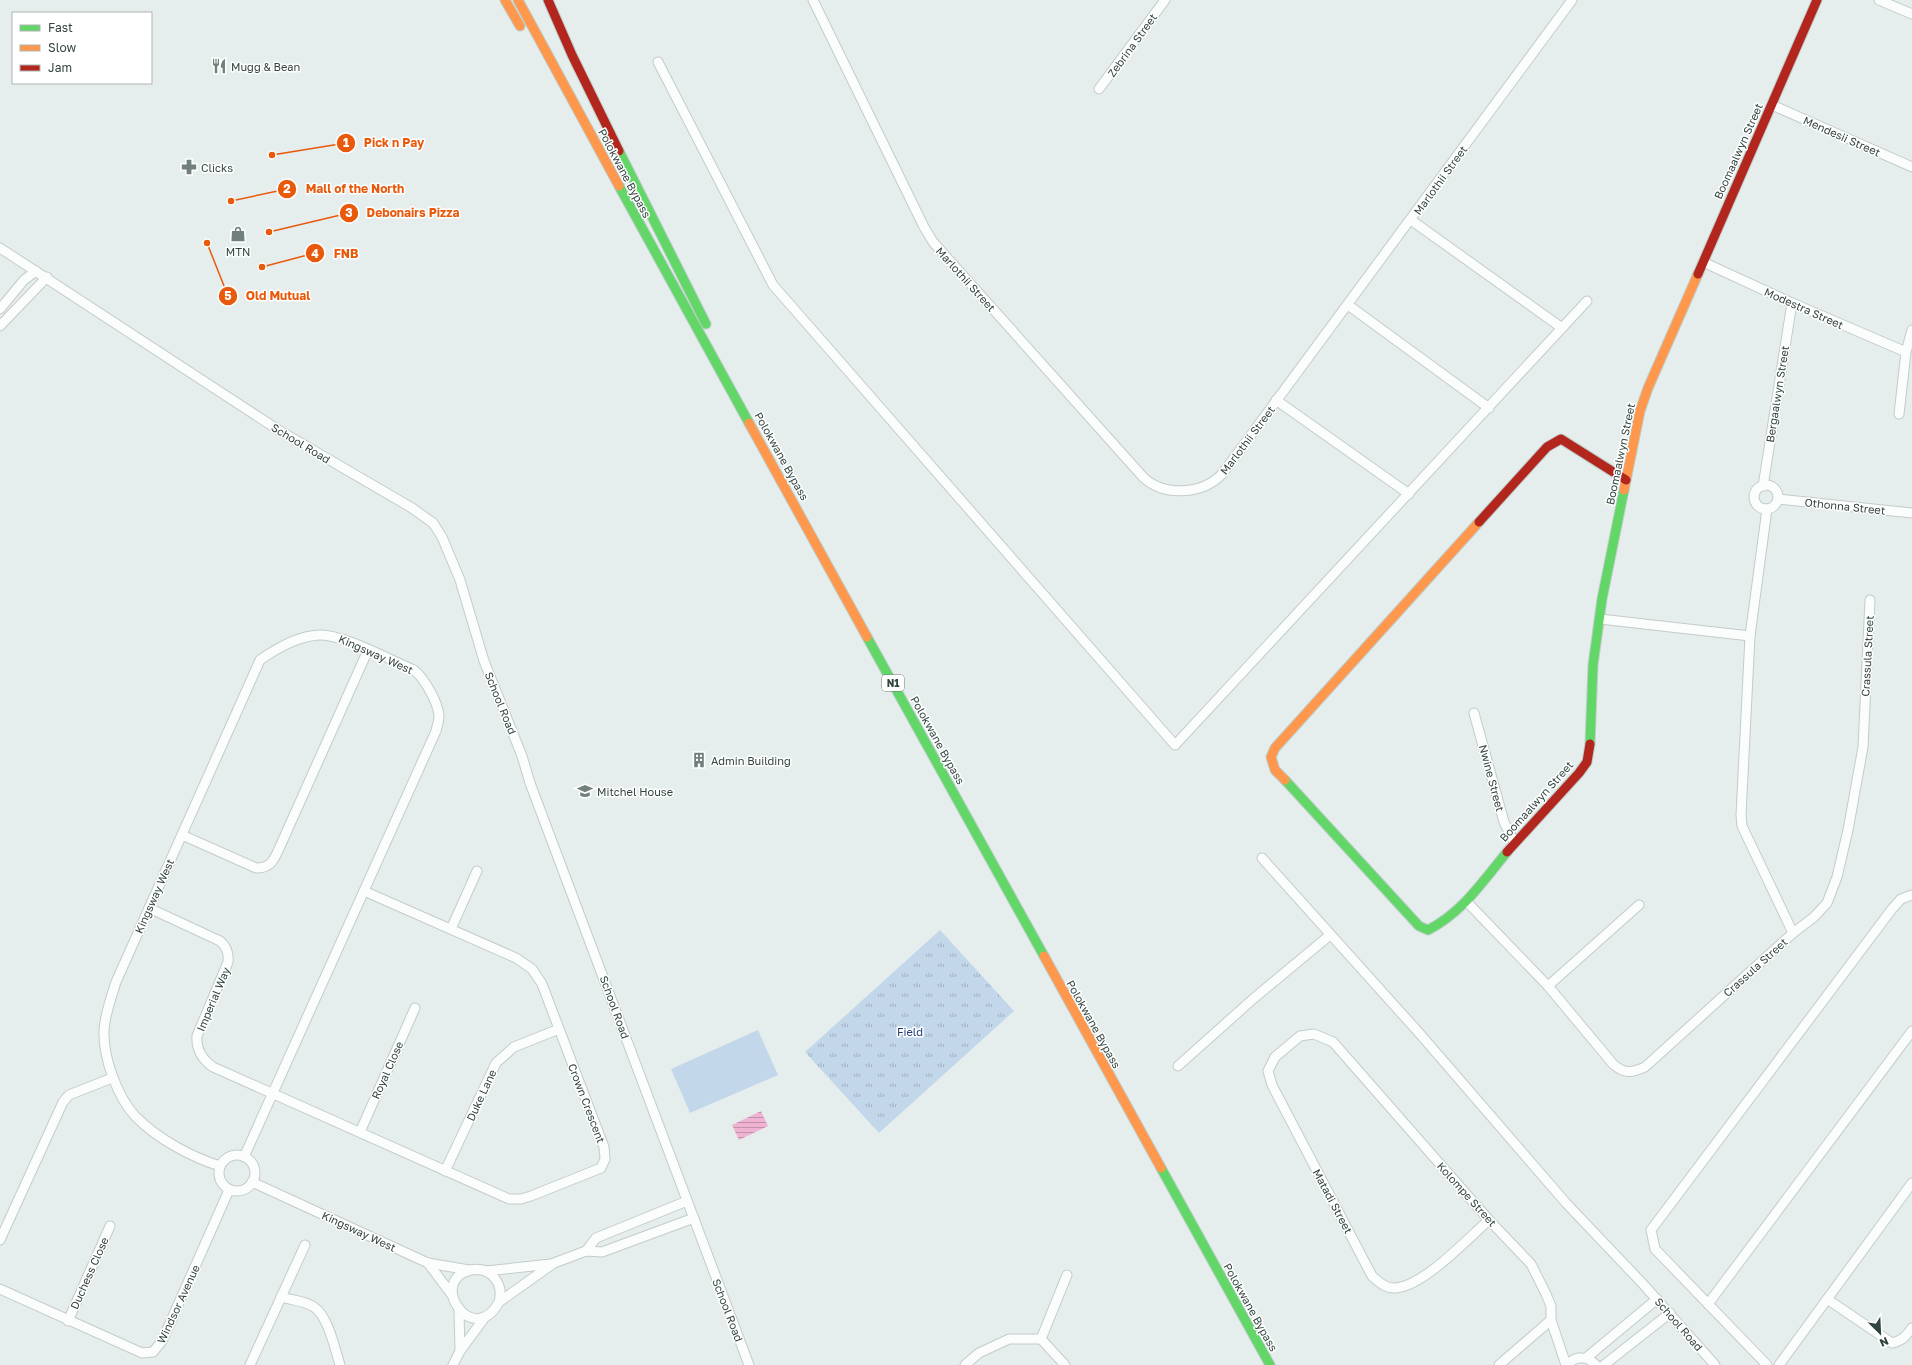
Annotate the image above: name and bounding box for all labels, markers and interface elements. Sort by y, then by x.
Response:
street label: Zebrina Street [1105,11,1159,79]
legend [12,12,152,84]
text: Fast [48,20,73,35]
text: Slow [48,40,76,55]
restaurant icon: Mugg & Bean [210,57,228,75]
text: Jam [48,60,72,75]
place label: Mugg & Bean [231,60,300,73]
street label: Boomaalwyn Street [1711,101,1765,201]
street label: Mendesii Street [1802,113,1882,159]
street label: Polokwane Bypass [596,126,654,220]
callout: Pick n Pay [336,131,433,155]
text: 1 [343,135,349,150]
text: Pick n Pay [364,135,425,150]
street label: Marlothii Street [1411,143,1469,217]
pharmacy icon: Clicks [180,158,198,176]
place label: Clicks [201,161,233,174]
callout: Mall of the North [277,177,412,201]
text: 2 [283,181,291,196]
text: Mall of the North [306,181,404,196]
callout: Debonairs Pizza [339,201,468,225]
text: 3 [345,205,353,220]
text: Debonairs Pizza [367,205,459,220]
shop icon: MTN [229,225,247,243]
callout: FNB [305,241,366,265]
street label: Marlothii Street [934,244,998,314]
place label: MTN [226,245,250,258]
text: 4 [311,246,319,261]
text: FNB [334,246,359,261]
callout: Old Mutual [218,284,318,308]
street label: Modestra Street [1762,285,1846,331]
text: 5 [224,288,232,303]
text: Old Mutual [246,288,310,303]
street label: Bergaalwyn Street [1763,345,1791,443]
street label: Boomaalwyn Street [1603,402,1637,506]
street label: Marlothii Street [1217,403,1277,477]
street label: Polokwane Bypass [752,410,812,503]
street label: School Road [269,420,333,466]
street label: Othonna Street [1804,495,1886,517]
street label: Crassula Street [1858,615,1876,697]
street label: Kingsway West [337,632,415,676]
street label: School Road [483,670,519,736]
road number: N1 [882,675,904,691]
street label: Polokwane Bypass [908,694,968,787]
street label: Nwine Street [1477,743,1507,813]
building icon: Admin Building [690,751,708,769]
place label: Admin Building [711,754,791,767]
street label: Boomaalwyn Street [1497,758,1575,844]
school or university icon: Mitchel House [576,782,594,800]
place label: Mitchel House [597,785,673,798]
street label: Kingsway West [132,857,176,935]
street label: Crassula Street [1720,935,1790,999]
street label: Imperial Way [194,965,232,1033]
street label: School Road [598,974,632,1040]
street label: Polokwane Bypass [1064,978,1124,1071]
park label: Field [897,1025,923,1038]
street label: Royal Close [369,1039,405,1101]
street label: Crown Crescent [566,1062,608,1144]
street label: Duke Lane [463,1067,499,1123]
street label: Kolompe Street [1435,1159,1499,1229]
street label: Matadi Street [1311,1167,1355,1235]
street label: Kingsway West [320,1208,398,1254]
street label: Duchess Close [67,1235,111,1311]
street label: Polokwane Bypass [1221,1261,1281,1354]
street label: Windsor Avenue [154,1263,202,1345]
street label: School Road [710,1277,746,1343]
street label: School Road [1652,1295,1706,1353]
north arrow [1860,1313,1900,1353]
text: N [1878,1335,1891,1350]

